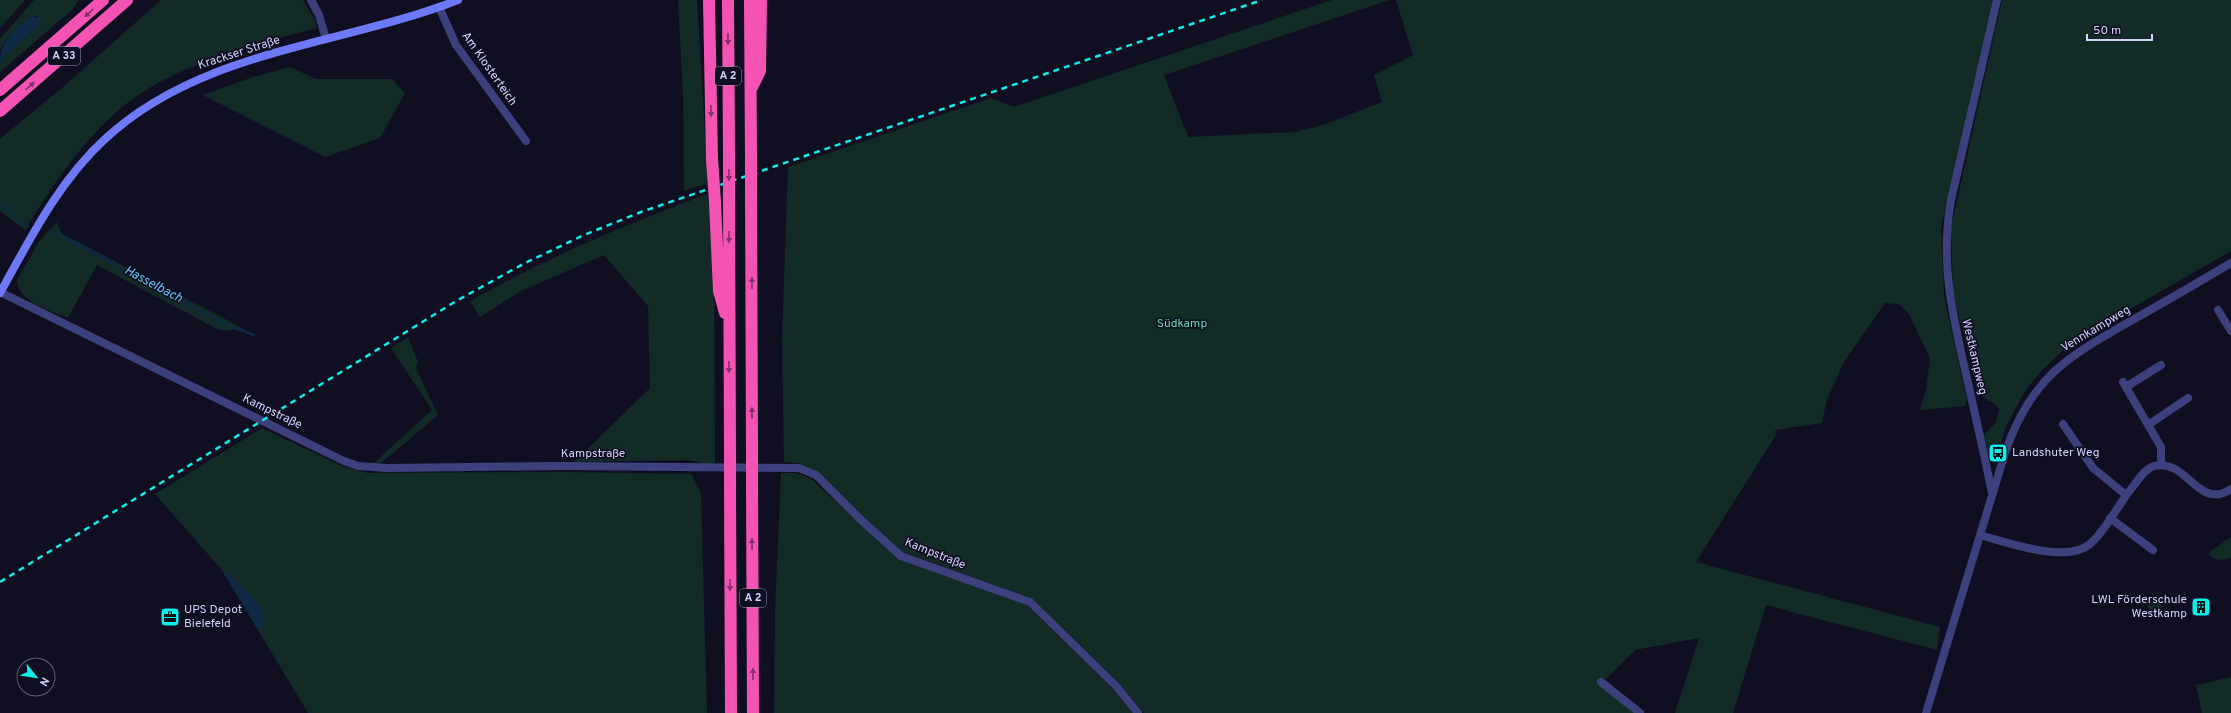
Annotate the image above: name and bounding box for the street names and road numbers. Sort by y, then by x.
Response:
street label: Am Klosterteich [458,29,520,109]
street label: Krackser Straße [196,32,282,74]
road number: A 33 [48,47,80,65]
road number: A 2 [715,67,741,85]
street label: Vennkampweg [2058,302,2134,356]
street label: Westkampweg [1958,317,1990,397]
street label: Kampstraße [239,391,305,433]
street label: Kampstraße [561,446,625,462]
street label: Kampstraße [902,534,968,574]
road number: A 2 [740,589,766,607]

